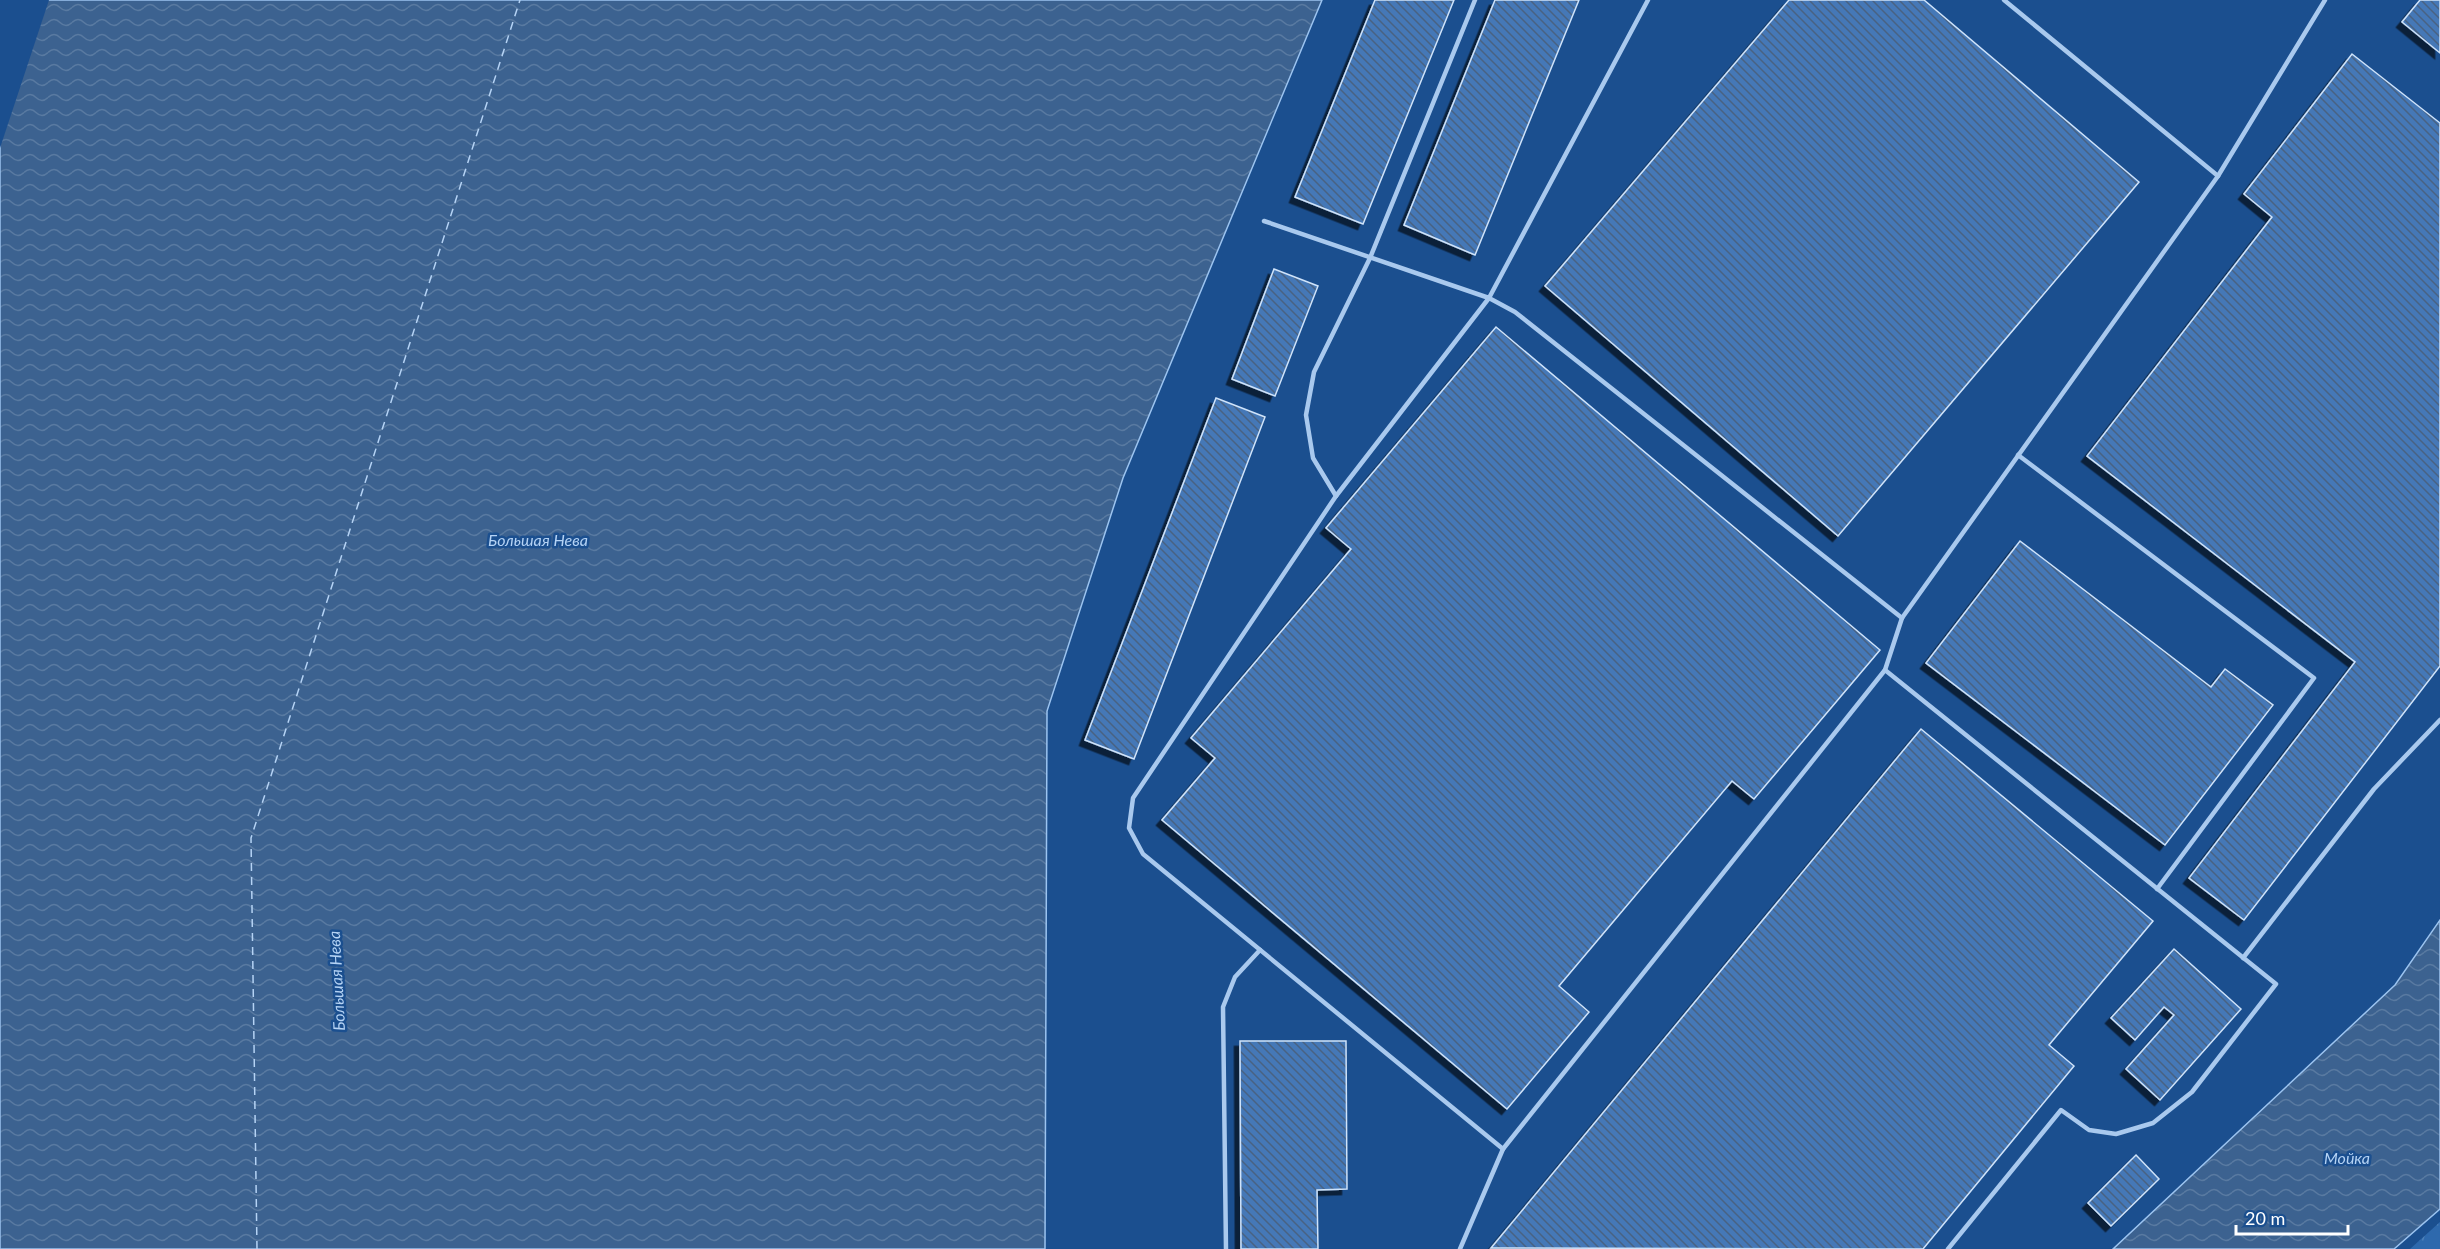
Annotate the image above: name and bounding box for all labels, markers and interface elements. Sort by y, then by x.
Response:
water label: Большая Нева [488,530,588,549]
water label: Большая Нева [324,931,348,1031]
water label: Мойка [2324,1148,2370,1167]
scale bar [2236,1198,2348,1236]
text: 20 m [2245,1207,2285,1229]

